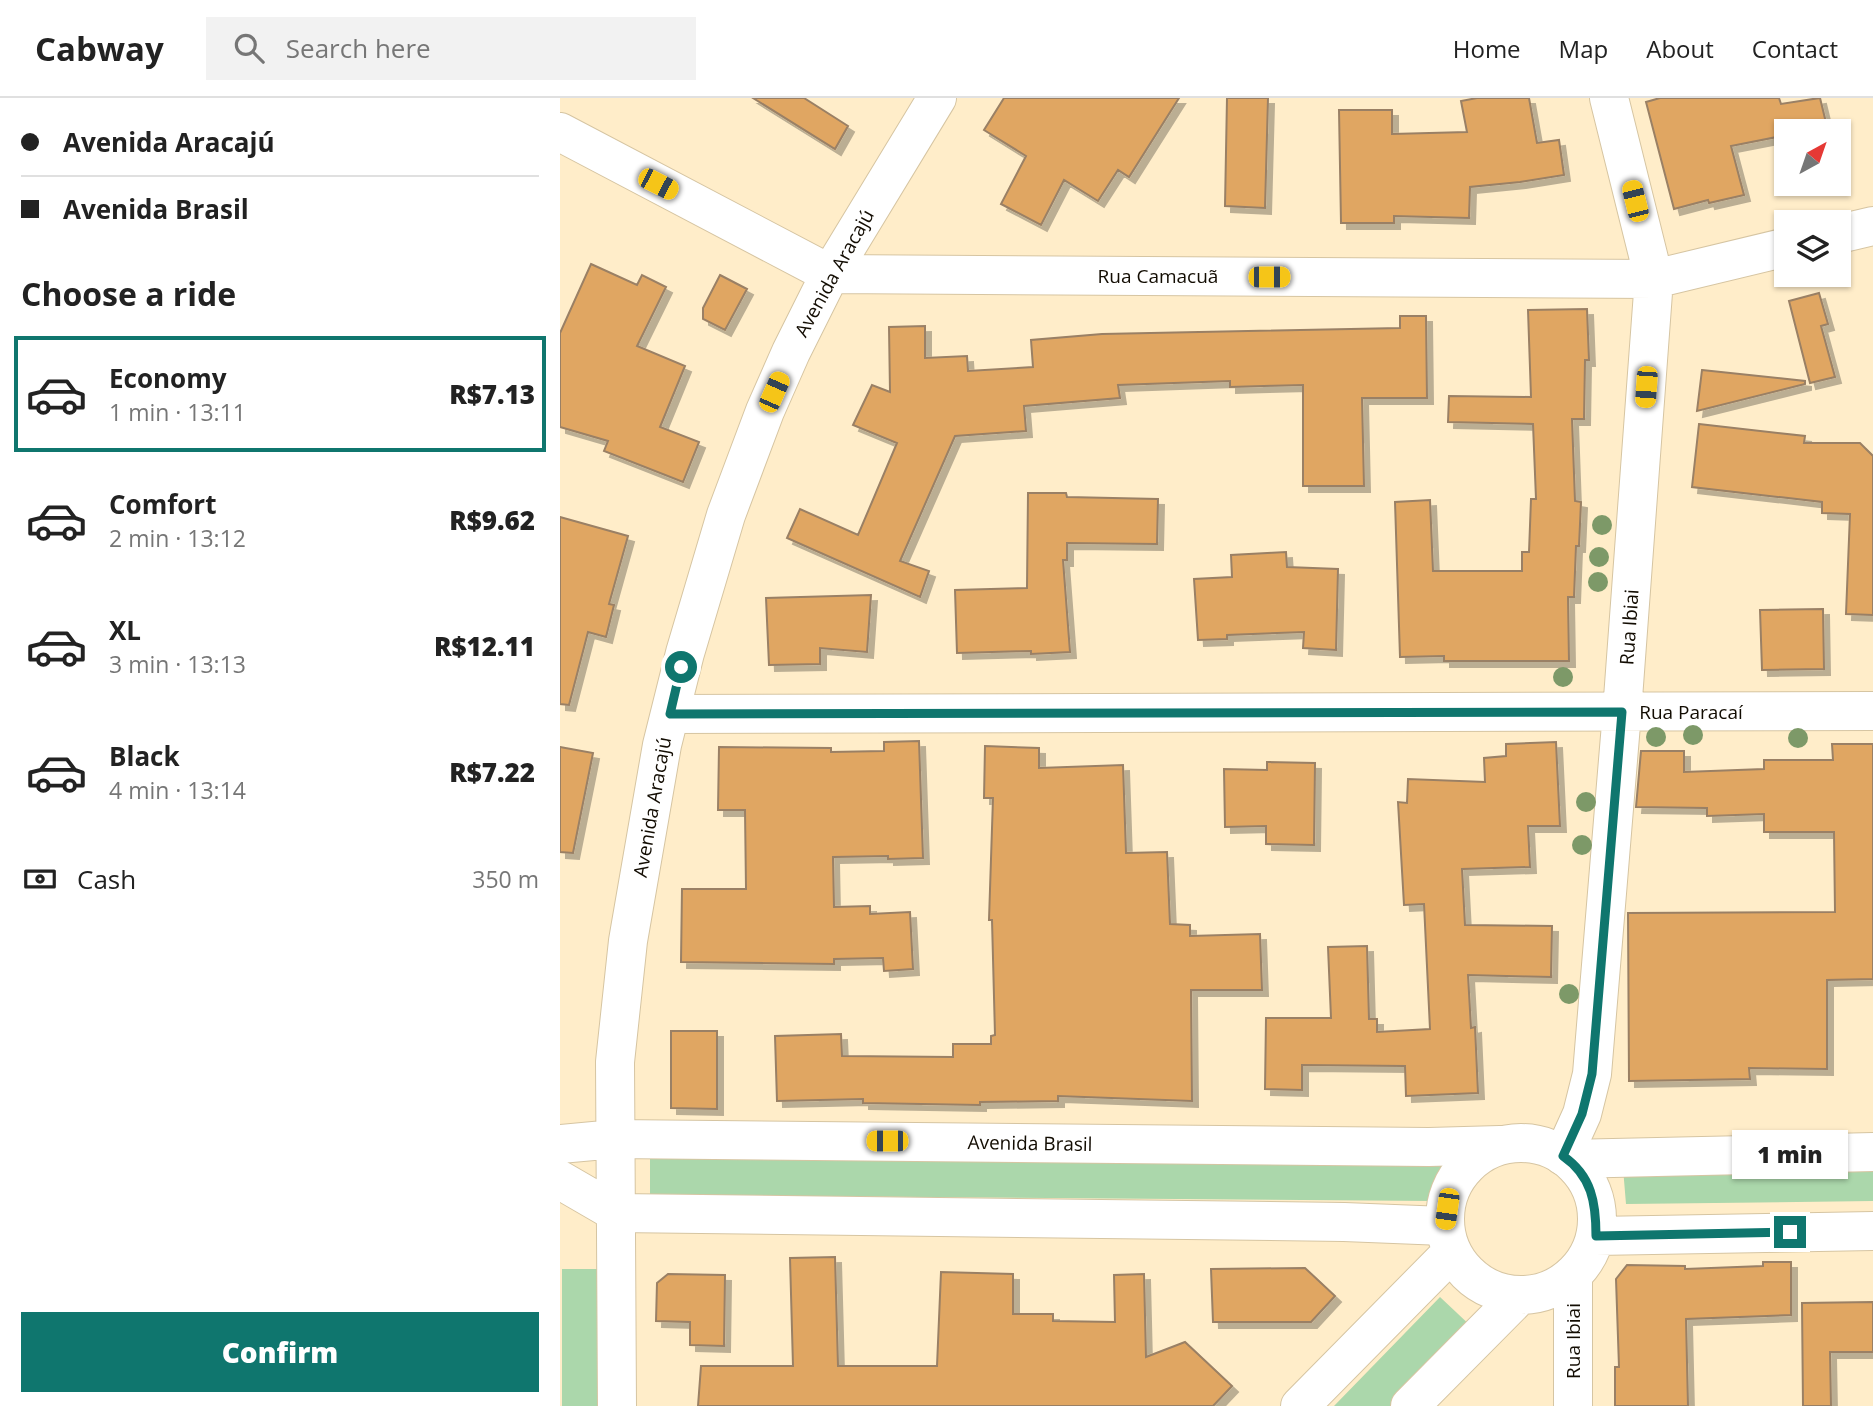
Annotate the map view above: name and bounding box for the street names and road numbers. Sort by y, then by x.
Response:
street label: Avenida Aracajú [788,205,880,341]
street label: Rua Camacuã [1098,263,1218,289]
street label: Rua Ibiai [1613,588,1645,666]
street label: Rua Paracaí [1639,699,1744,725]
street label: Avenida Aracajú [627,735,677,879]
street label: Avenida Brasil [967,1129,1093,1157]
street label: Rua Ibiai [1560,1303,1586,1379]

